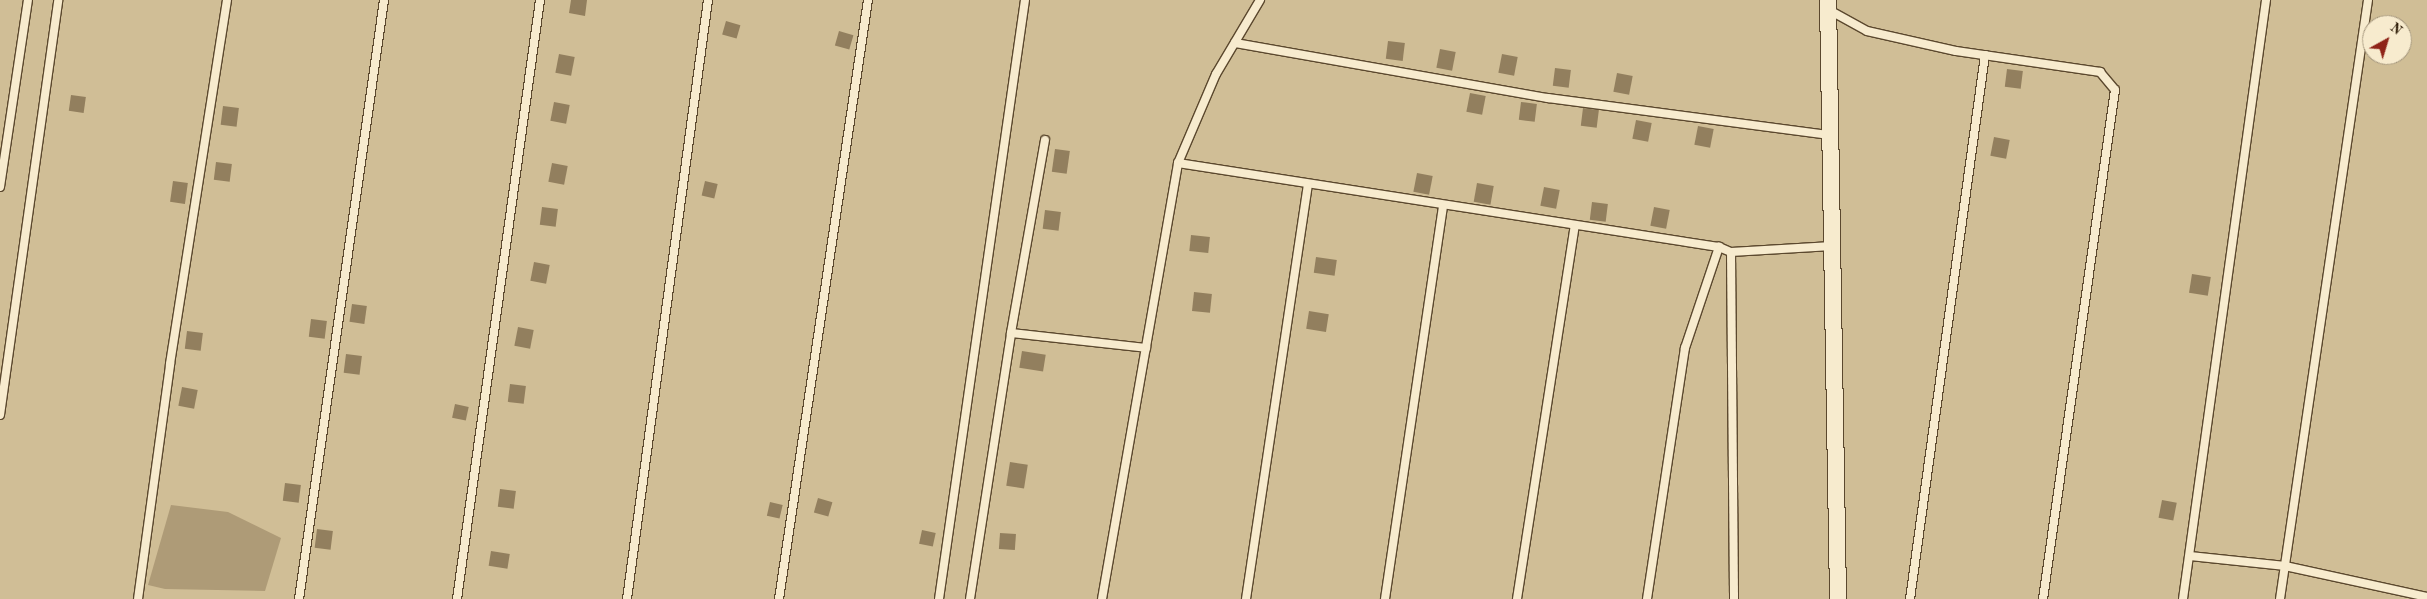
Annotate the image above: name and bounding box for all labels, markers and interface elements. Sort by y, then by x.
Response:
north arrow [2362,15,2412,65]
text: N [2387,20,2404,38]

